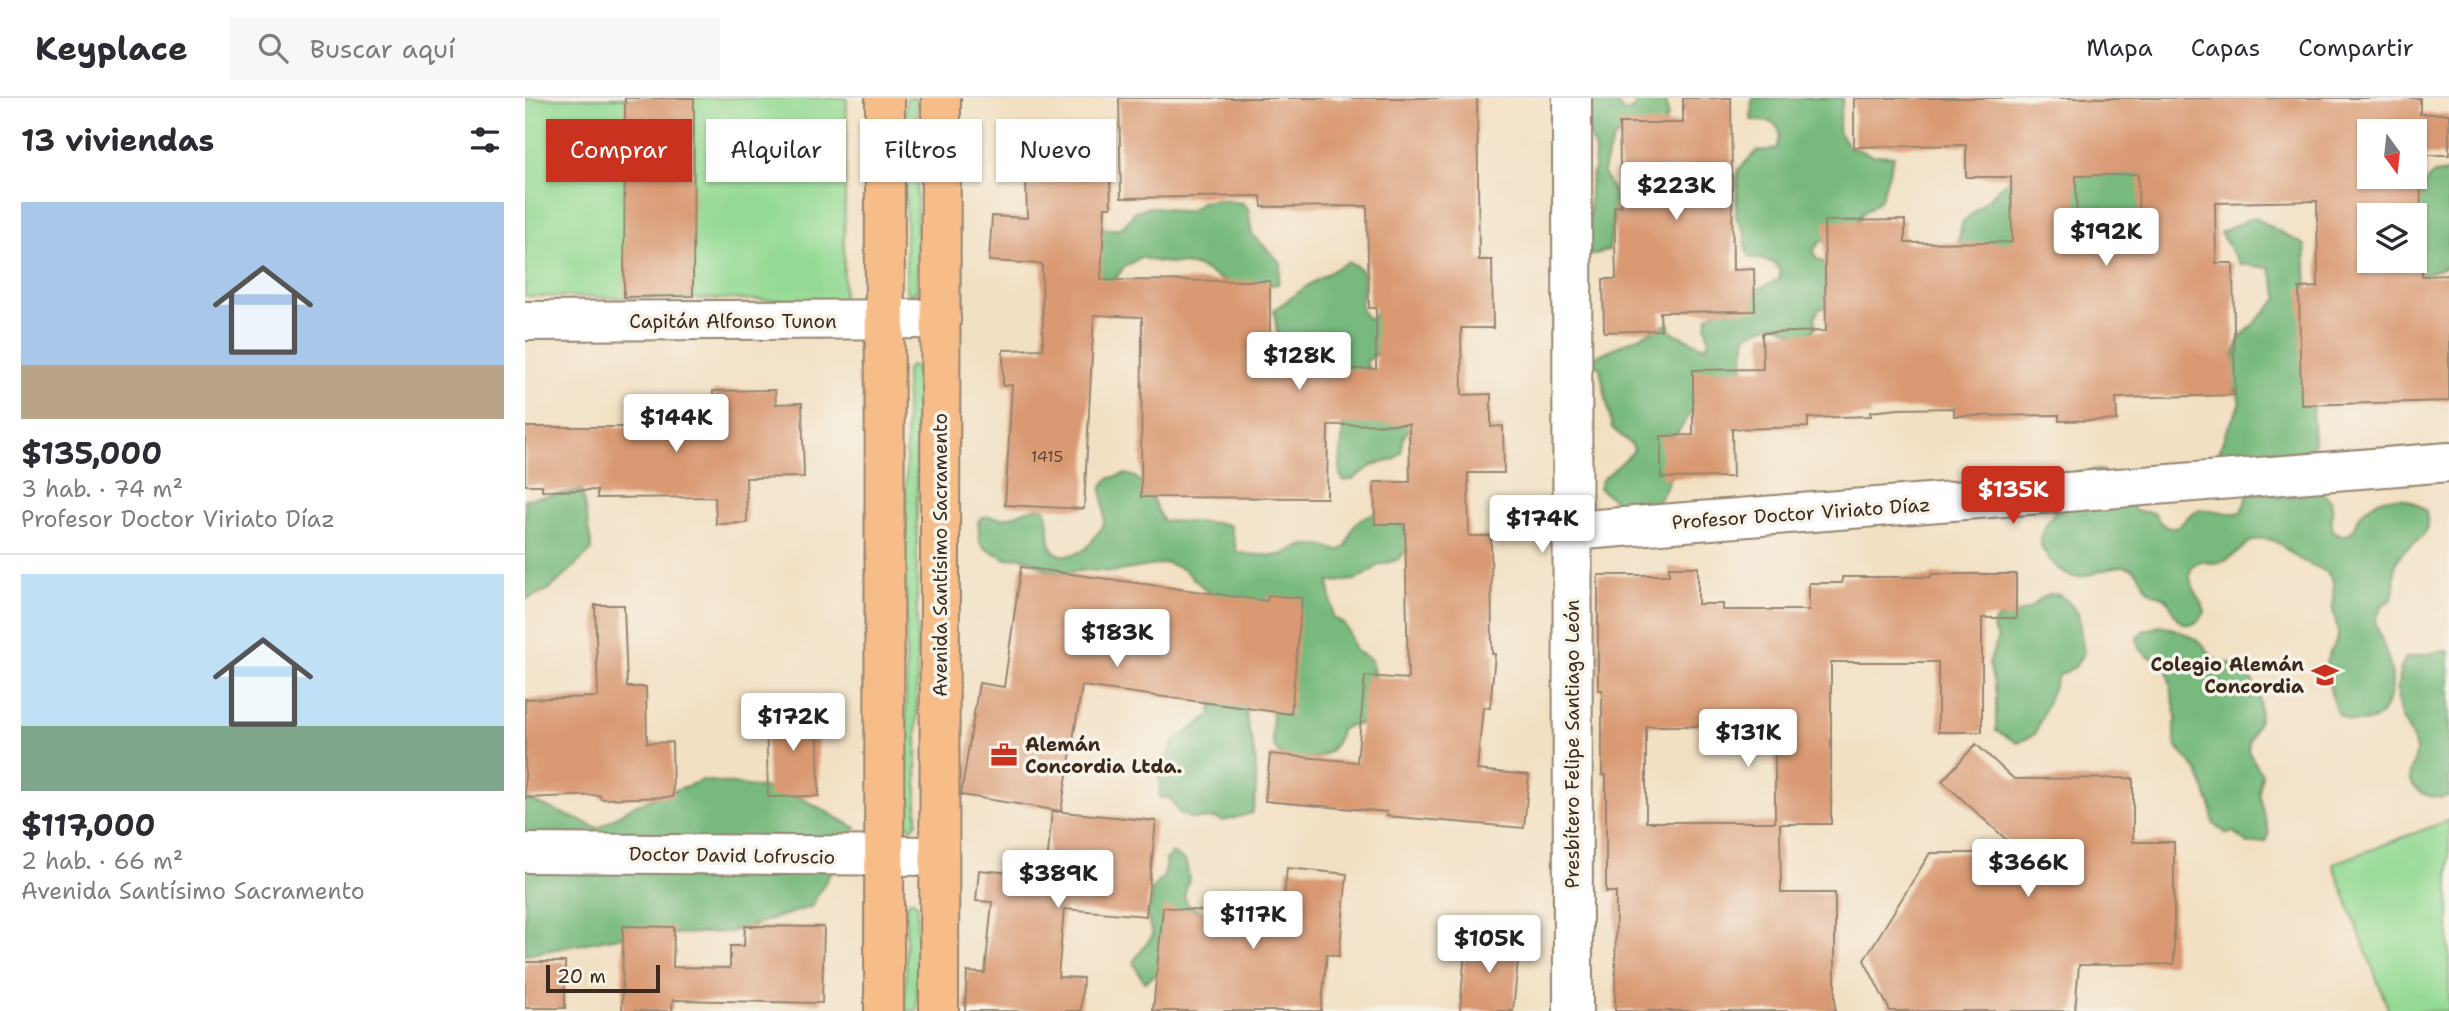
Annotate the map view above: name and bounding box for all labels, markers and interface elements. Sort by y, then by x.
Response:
search box [230,17,720,80]
text: Keyplace [35,26,188,71]
icon: search [254,29,292,67]
text: Buscar aquí [310,31,455,66]
text: Mapa [2086,32,2153,64]
text: Capas [2191,32,2260,64]
text: Compartir [2298,32,2414,64]
chip: Comprar [546,119,692,182]
chip: Alquilar [706,119,846,182]
chip: Filtros [860,119,982,182]
chip: Nuevo [996,119,1116,182]
north arrow [2357,119,2427,189]
map controls [2357,119,2427,273]
text: 13 viviendas [21,120,214,161]
icon: filters [466,121,504,159]
pin: $223K [1627,162,1725,222]
text: $223K [1637,170,1715,200]
button: layers [2357,203,2427,273]
pin: $192K [2057,208,2155,268]
text: $192K [2070,216,2142,246]
icon: home [200,247,326,373]
street label: Capitán Alfonso Tunon [629,309,837,334]
pin: $128K [1250,332,1348,392]
text: $128K [1263,340,1335,370]
pin: $144K [627,394,725,454]
text: $144K [640,402,712,432]
street label: Avenida Santísimo Sacramento [928,413,953,697]
text: $135,000 [21,433,162,474]
house number: 1415 [1031,446,1063,467]
pin: $135K [1964,466,2062,526]
text: 3 hab. · 74 m² [21,474,183,504]
text: $135K [1978,474,2049,504]
street label: Profesor Doctor Viriato Díaz [1671,492,1931,535]
pin: $174K [1493,496,1591,555]
text: $174K [1506,503,1578,533]
text: Profesor Doctor Viriato Díaz [21,504,335,534]
street label: Presbítero Felipe Santiago León [1560,599,1585,889]
pin: $183K [1068,610,1166,669]
text: $183K [1081,617,1153,647]
icon: home [200,619,326,745]
place label: Colegio Alemán Concordia [2150,652,2304,699]
school or university icon: Colegio Alemán Concordia [2310,660,2340,690]
pin: $172K [744,694,842,753]
text: $172K [757,701,829,731]
pin: $131K [1699,710,1797,769]
text: $131K [1715,717,1781,747]
place label: Alemán Concordia Ltda. [1025,732,1183,779]
office icon: Alemán Concordia Ltda. [989,740,1019,770]
text: $117,000 [21,805,156,846]
pin: $366K [1979,840,2077,899]
street label: Doctor David Lofruscio [629,841,835,870]
text: 2 hab. · 66 m² [21,846,183,876]
text: $366K [1988,847,2068,877]
pin: $389K [1009,850,1107,910]
text: $389K [1018,858,1098,888]
text: Avenida Santísimo Sacramento [21,876,365,906]
pin: $117K [1204,892,1302,951]
text: $117K [1220,899,1286,929]
pin: $105K [1440,916,1538,975]
text: $105K [1454,923,1524,953]
scale bar [546,962,660,994]
text: 20 m [557,964,606,989]

